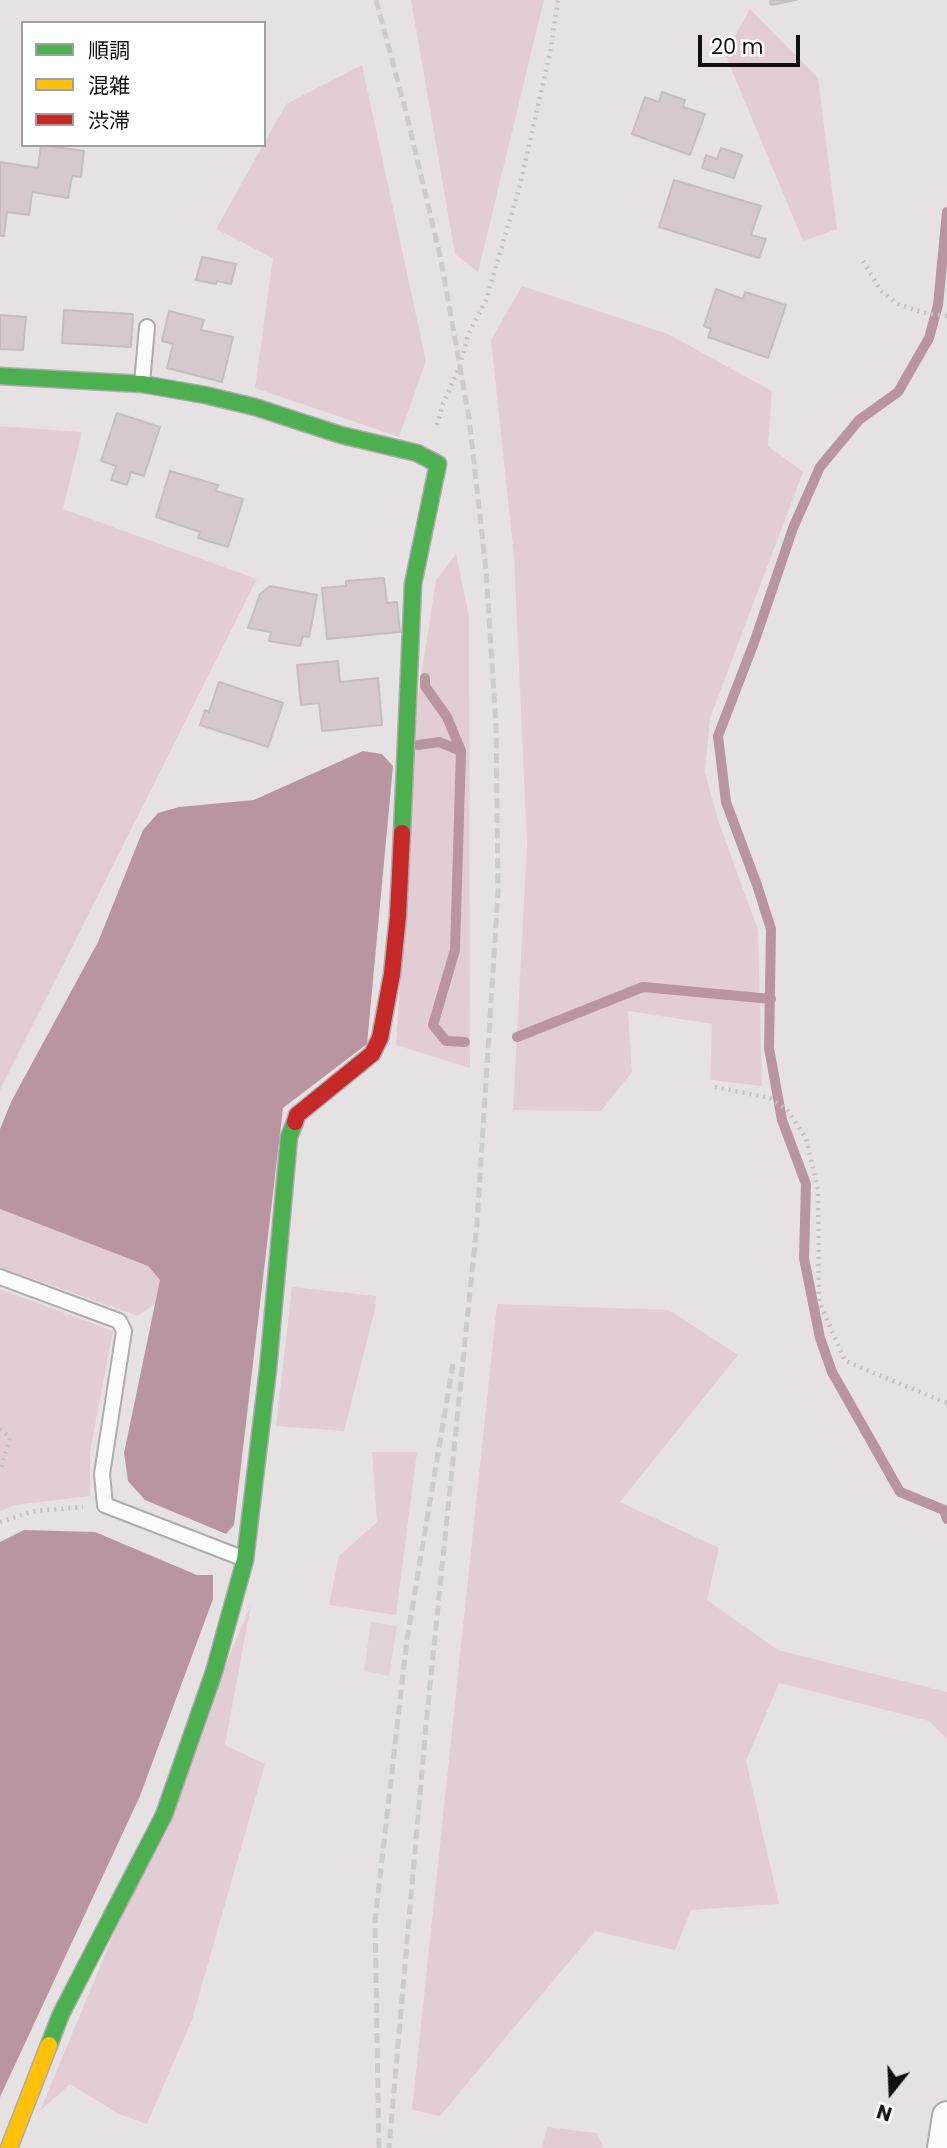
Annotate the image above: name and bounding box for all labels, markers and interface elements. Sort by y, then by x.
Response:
legend [21,21,266,147]
scale bar [702,21,804,65]
text: 20 m [711,32,764,61]
text: 順調 [88,36,130,65]
text: 混雑 [88,71,130,100]
text: 渋滞 [88,106,130,135]
north arrow [856,2057,926,2127]
text: N [873,2097,895,2127]

